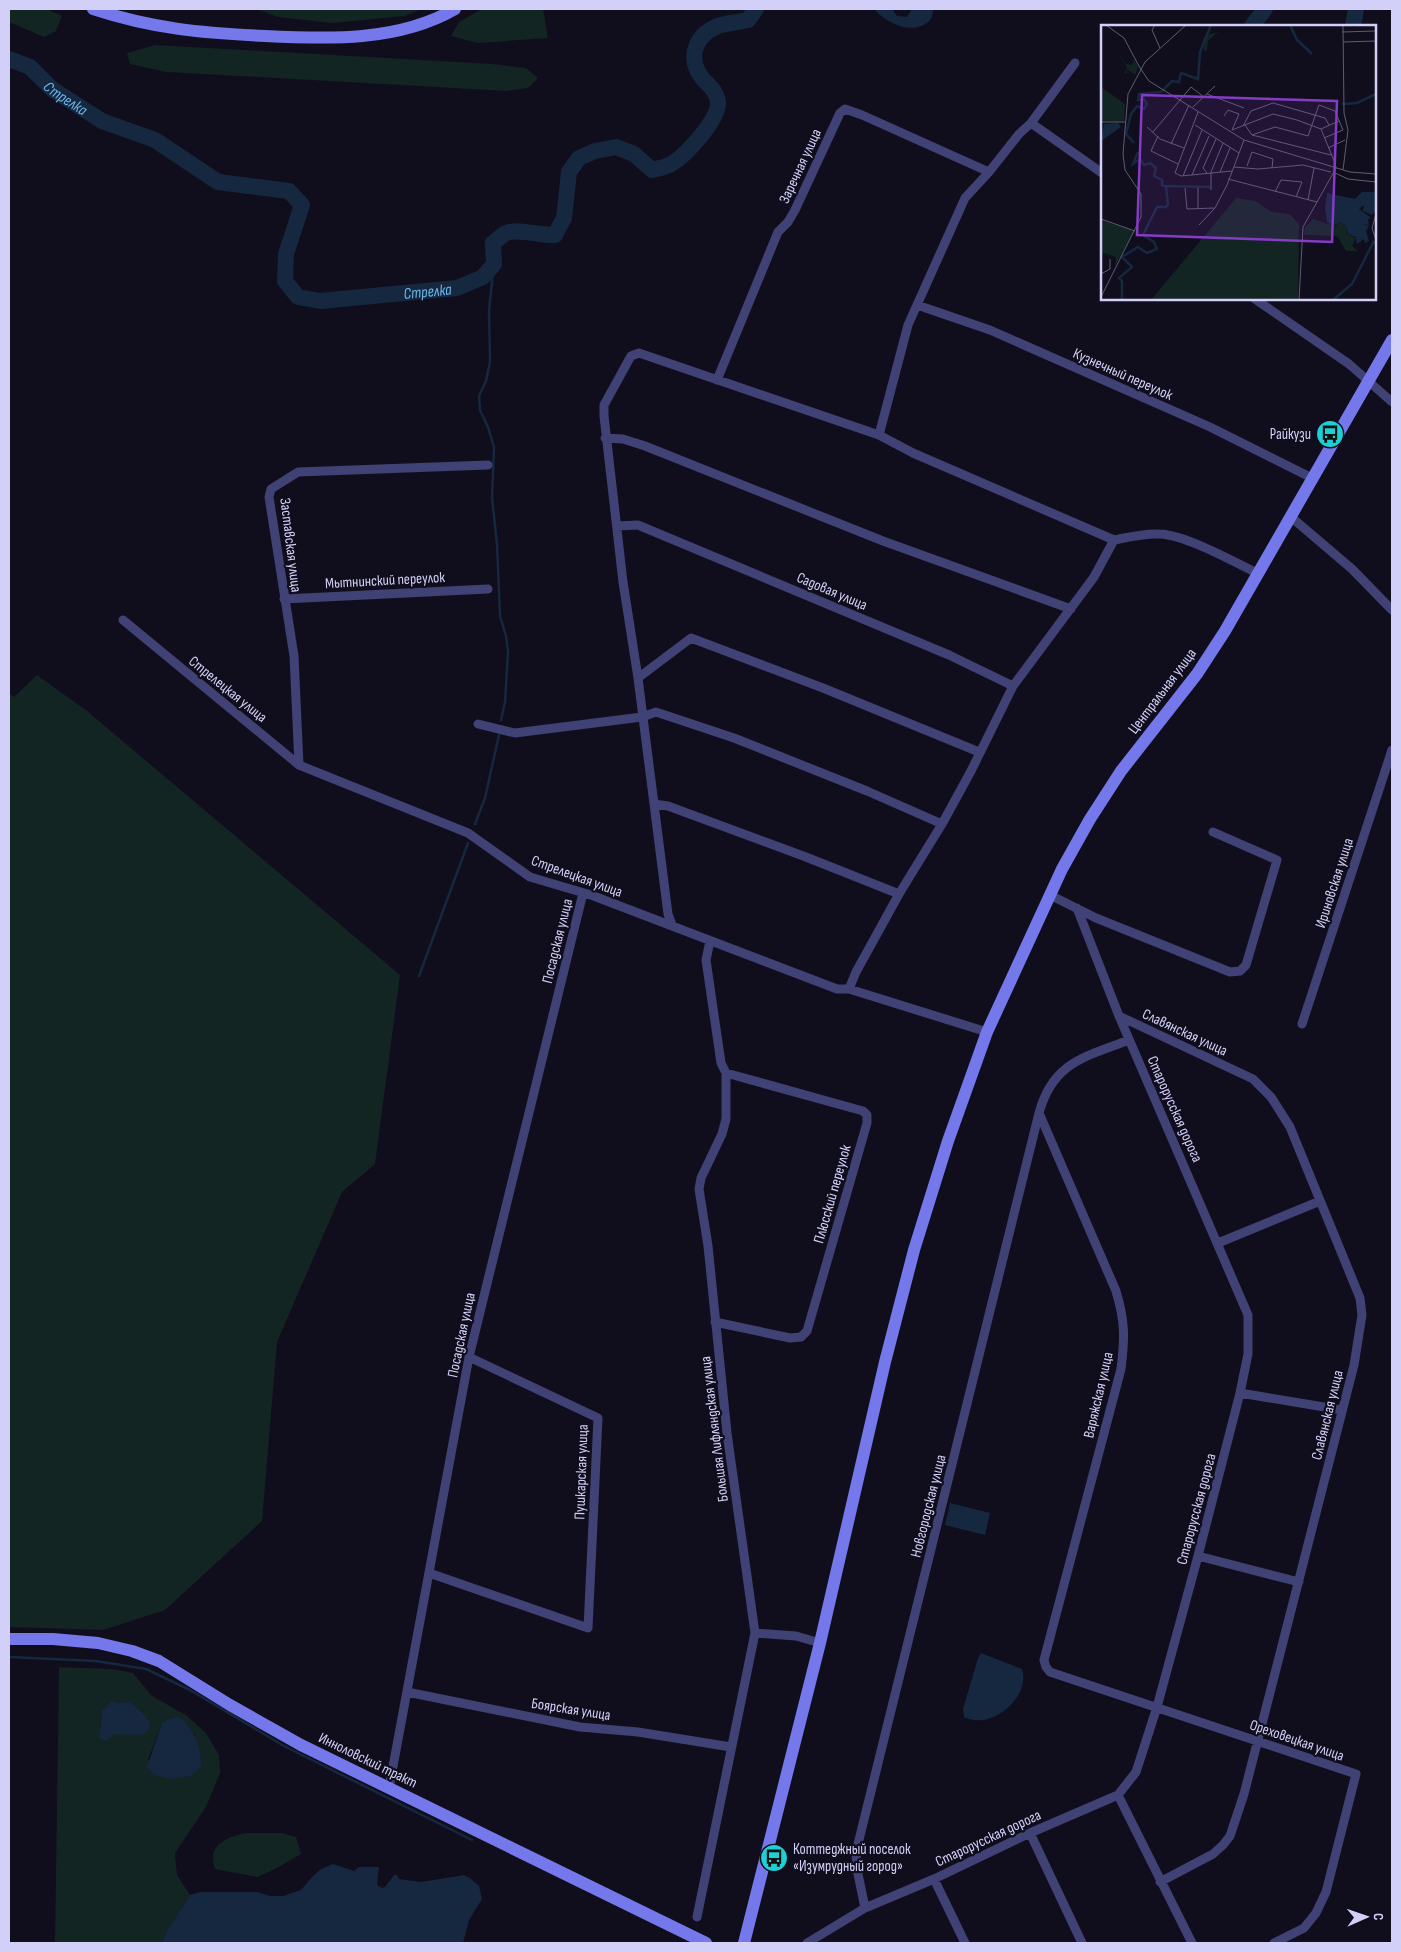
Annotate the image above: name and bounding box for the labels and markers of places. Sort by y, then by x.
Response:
bus stop icon: Райкузи [1315,419,1345,449]
place label: Райкузи [1270,425,1311,444]
place label: Коттеджный поселок «Изумрудный город» [793,1840,911,1876]
bus stop icon: Коттеджный поселок «Изумрудный город» [759,1843,789,1873]

